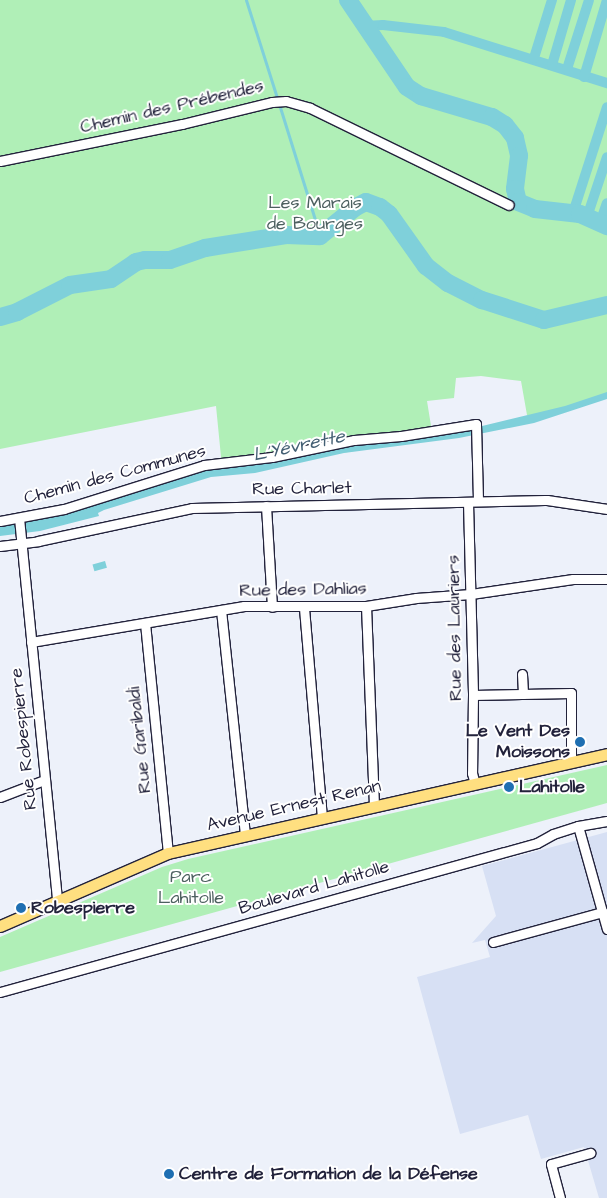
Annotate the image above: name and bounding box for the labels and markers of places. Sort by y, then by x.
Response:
place label: Le Vent Des Moissons [466,721,570,764]
marker: Le Vent Des Moissons [574,736,586,748]
place label: Lahitolle [519,776,585,798]
marker: Lahitolle [503,781,515,793]
place label: Robespierre [31,897,135,919]
marker: Robespierre [15,902,27,914]
place label: Centre de Formation de la Défense [179,1163,478,1185]
marker: Centre de Formation de la Défense [163,1168,175,1180]

